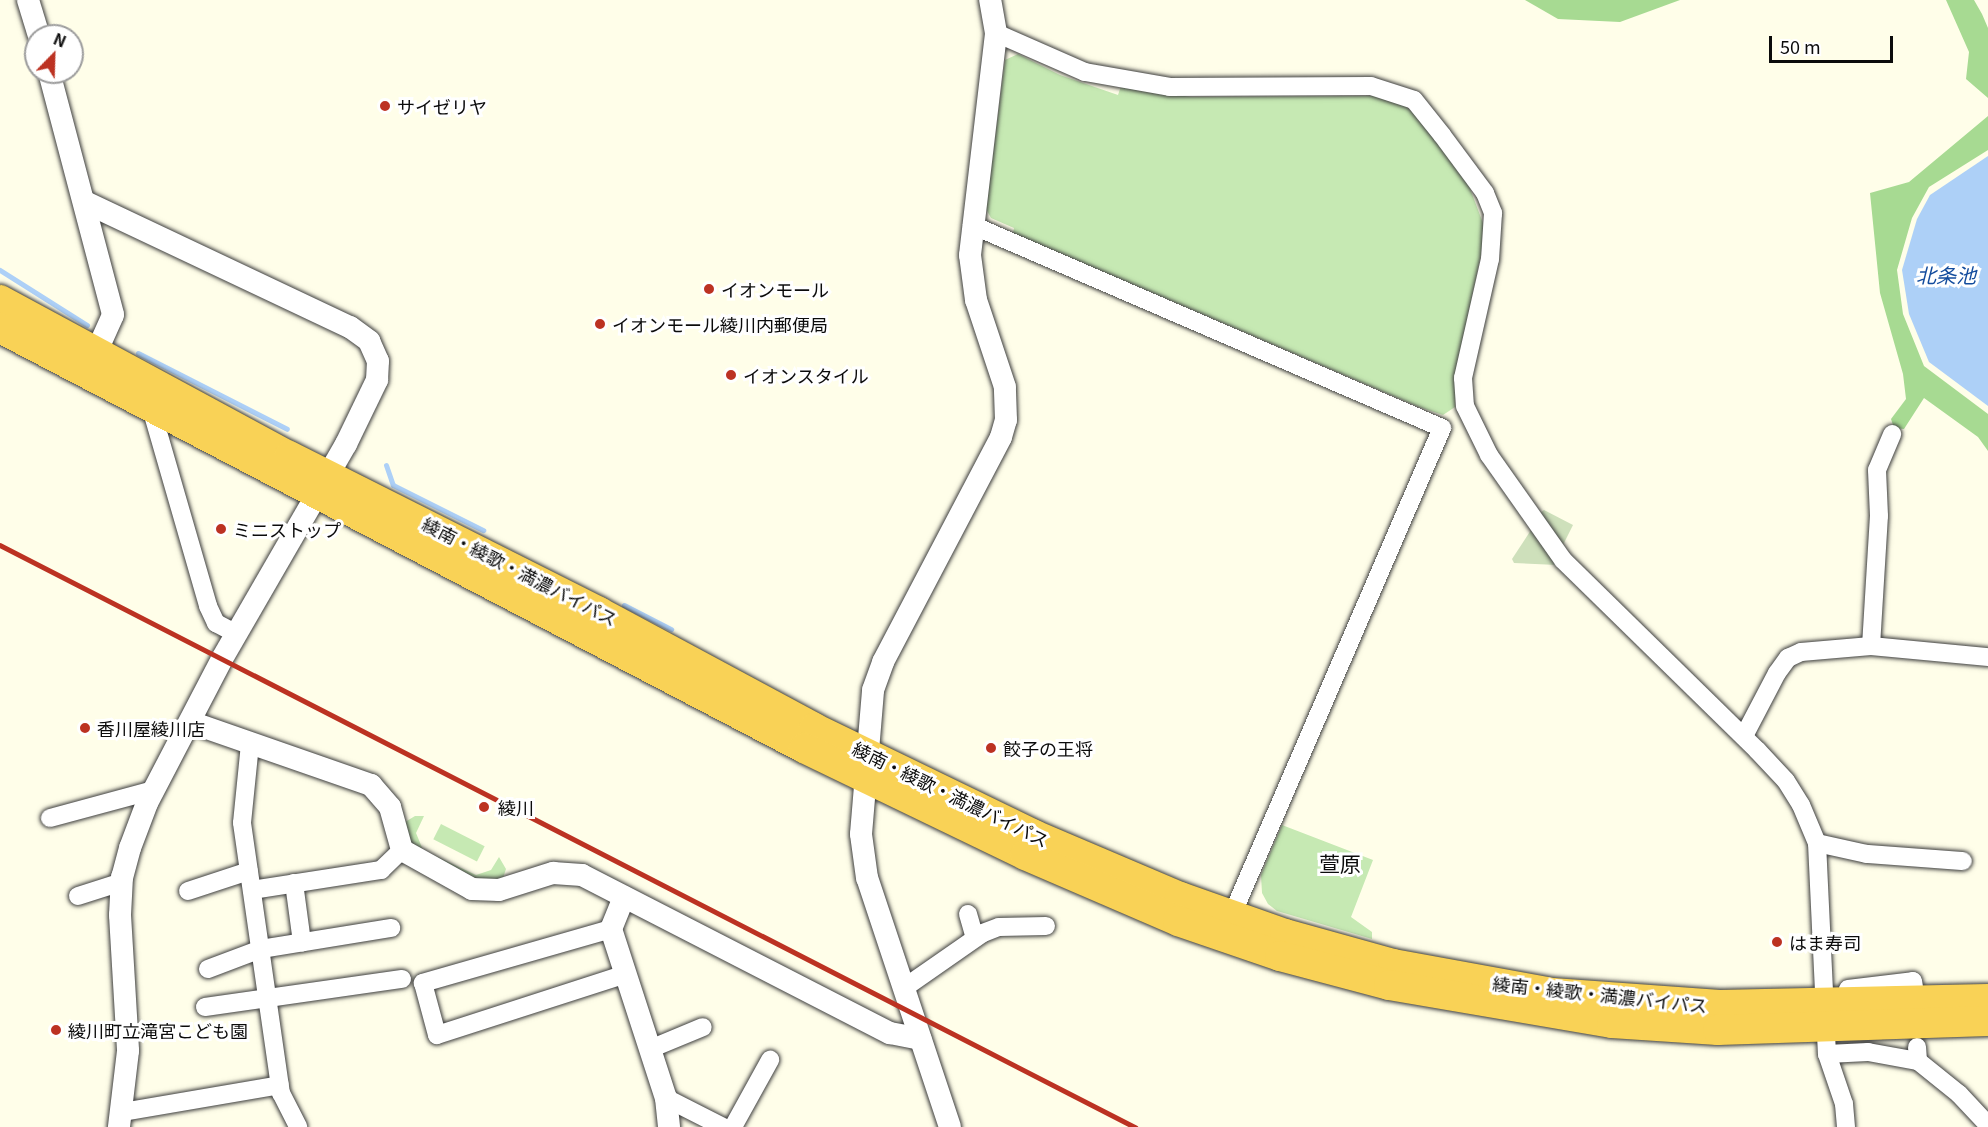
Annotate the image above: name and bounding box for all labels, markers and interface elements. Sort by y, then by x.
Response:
north arrow [24,24,84,84]
scale bar [1772,24,1896,62]
text: N [50,26,70,53]
text: 50 m [1780,33,1821,59]
place label: サイゼリヤ [397,95,487,117]
marker: サイゼリヤ [378,99,392,113]
water label: 北条池 [1916,262,1976,286]
place label: イオンモール [721,278,829,300]
marker: イオンモール [702,282,716,296]
place label: イオンモール綾川内郵便局 [612,313,828,335]
marker: イオンモール綾川内郵便局 [593,317,607,331]
place label: イオンスタイル [743,364,869,386]
marker: イオンスタイル [724,368,738,382]
street label: 綾南・綾歌・満濃バイパス [419,512,621,630]
place label: ミニストップ [233,518,341,540]
marker: ミニストップ [214,522,228,536]
place label: 香川屋綾川店 [97,717,205,739]
marker: 香川屋綾川店 [78,721,92,735]
street label: 綾南・綾歌・満濃バイパス [849,737,1053,851]
place label: 餃子の王将 [1003,737,1093,759]
marker: 餃子の王将 [984,741,998,755]
place label: 綾川 [498,796,534,818]
marker: 綾川 [475,798,493,816]
district label: 萱原 [1319,850,1361,876]
place label: はま寿司 [1789,931,1861,953]
marker: はま寿司 [1770,935,1784,949]
street label: 綾南・綾歌・満濃バイパス [1491,972,1709,1016]
place label: 綾川町立滝宮こども園 [68,1019,248,1041]
marker: 綾川町立滝宮こども園 [49,1023,63,1037]

